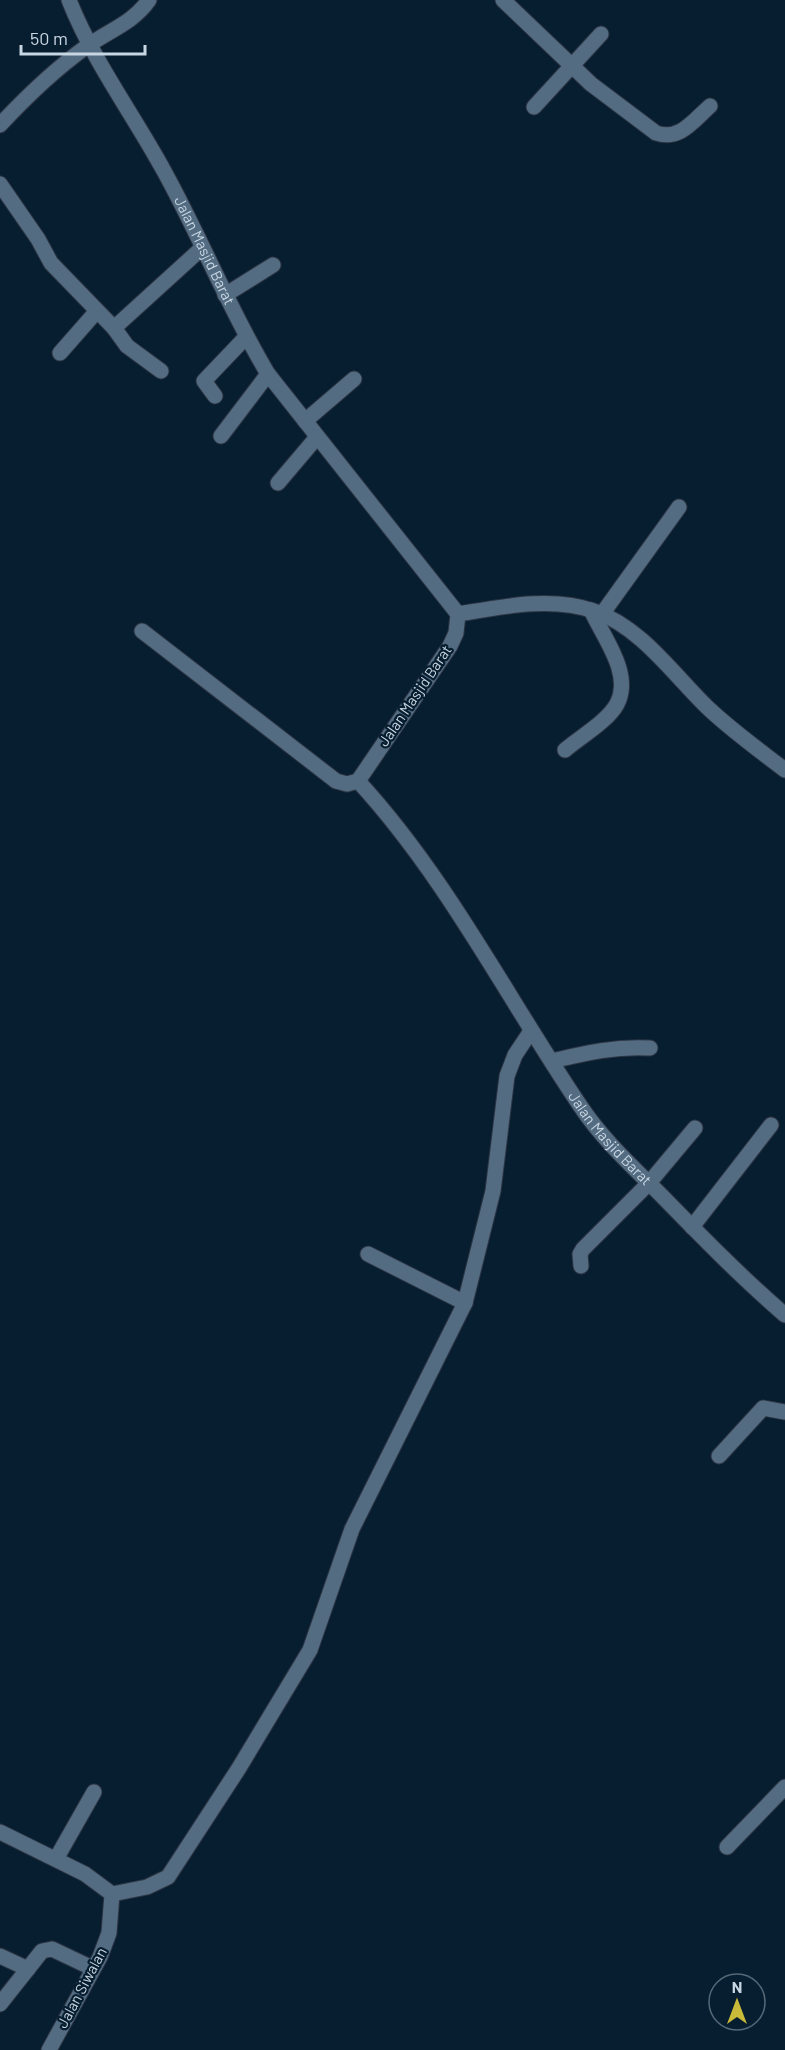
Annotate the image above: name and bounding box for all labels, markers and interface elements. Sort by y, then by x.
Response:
scale bar [21,18,146,56]
text: 50 m [30,27,68,49]
street label: Jalan Masjid Barat [171,193,239,307]
street label: Jalan Masjid Barat [374,641,455,750]
street label: Jalan Masjid Barat [565,1088,656,1189]
street label: Jalan Siwalan [52,1944,110,2031]
north arrow [707,1972,767,2032]
text: N [732,1977,742,1996]

